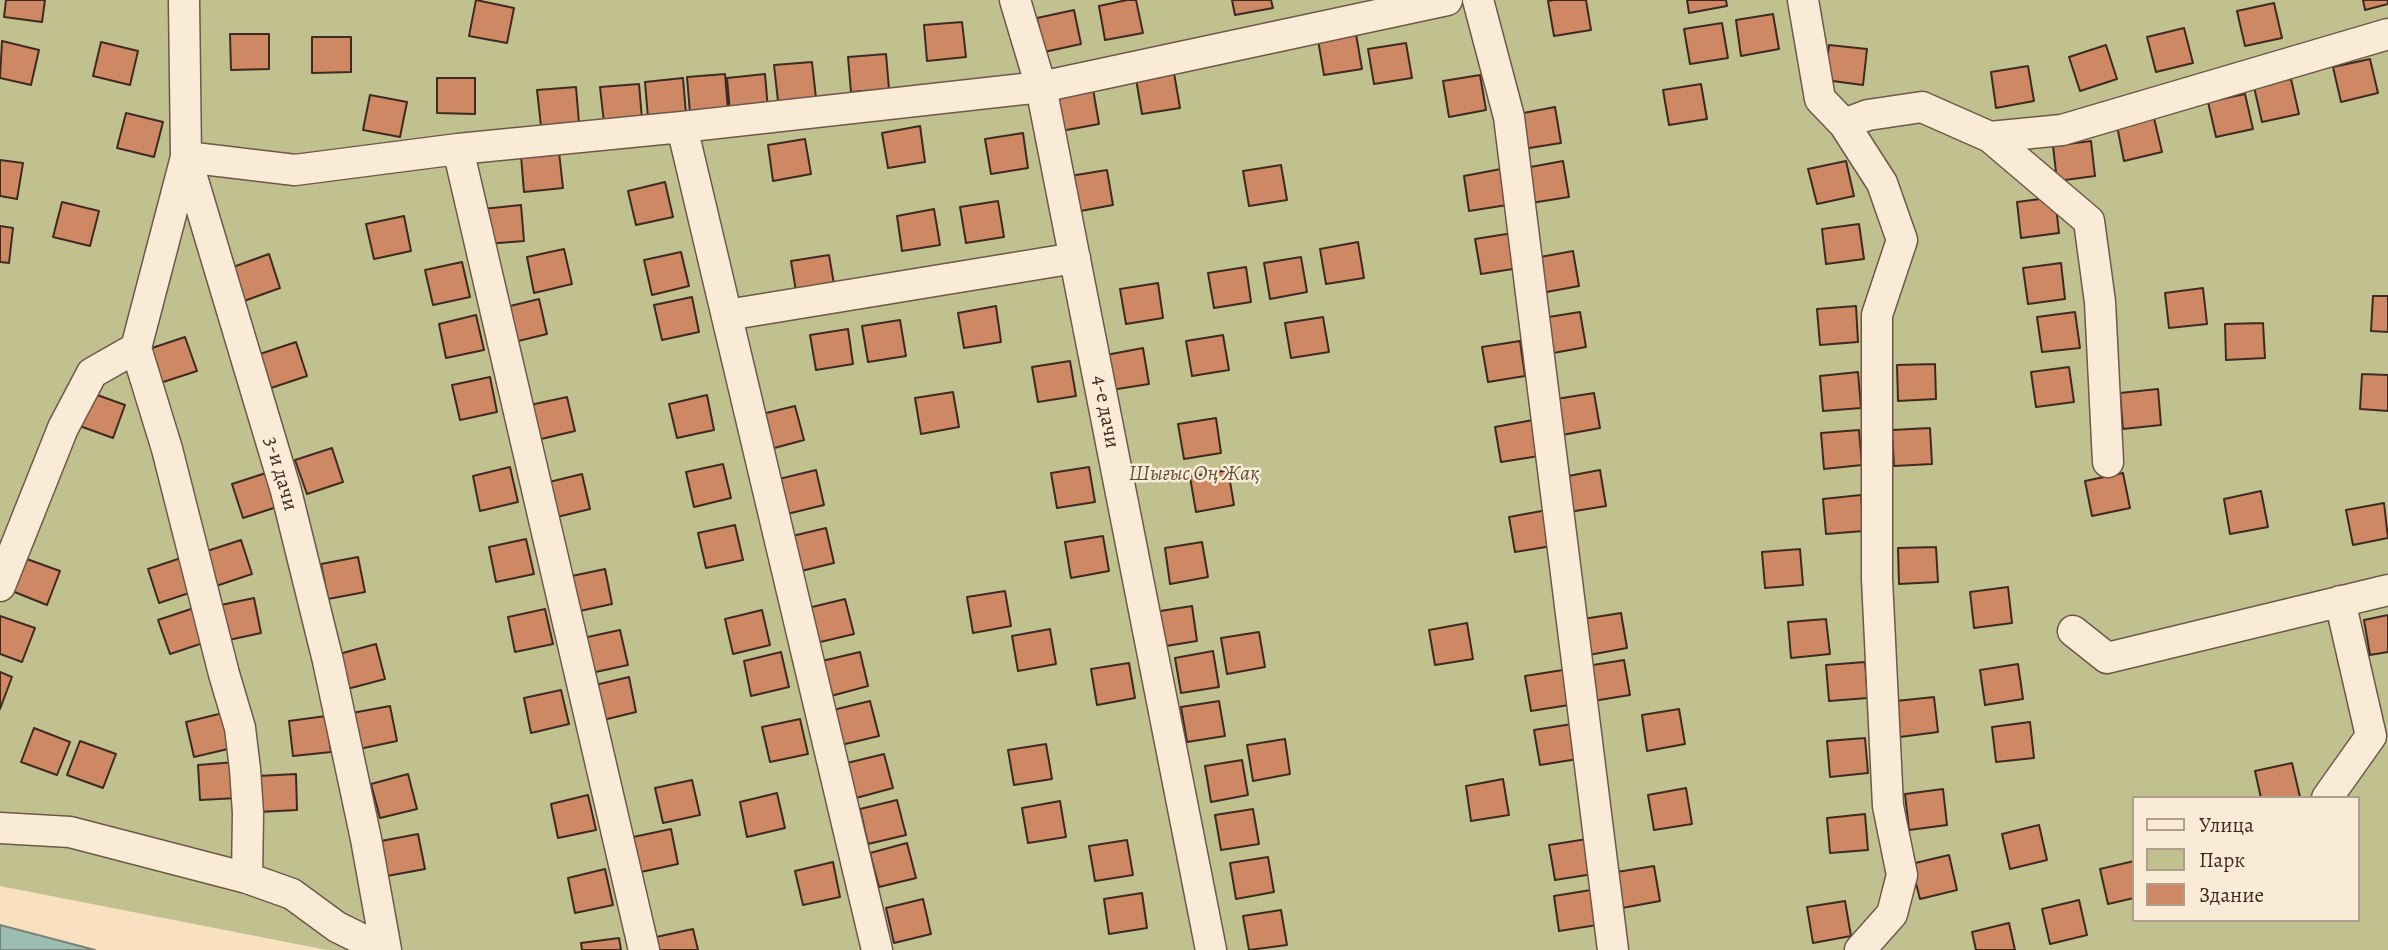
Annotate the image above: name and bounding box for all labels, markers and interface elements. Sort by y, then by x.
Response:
street label: 4-е дачи [1086,373,1124,451]
street label: 3-и дачи [257,434,303,514]
park label: Шығыс Оң Жақ [1129,462,1259,488]
legend [2132,796,2360,922]
text: Улица [2199,811,2254,839]
text: Парк [2199,846,2245,874]
text: Здание [2199,881,2264,909]

